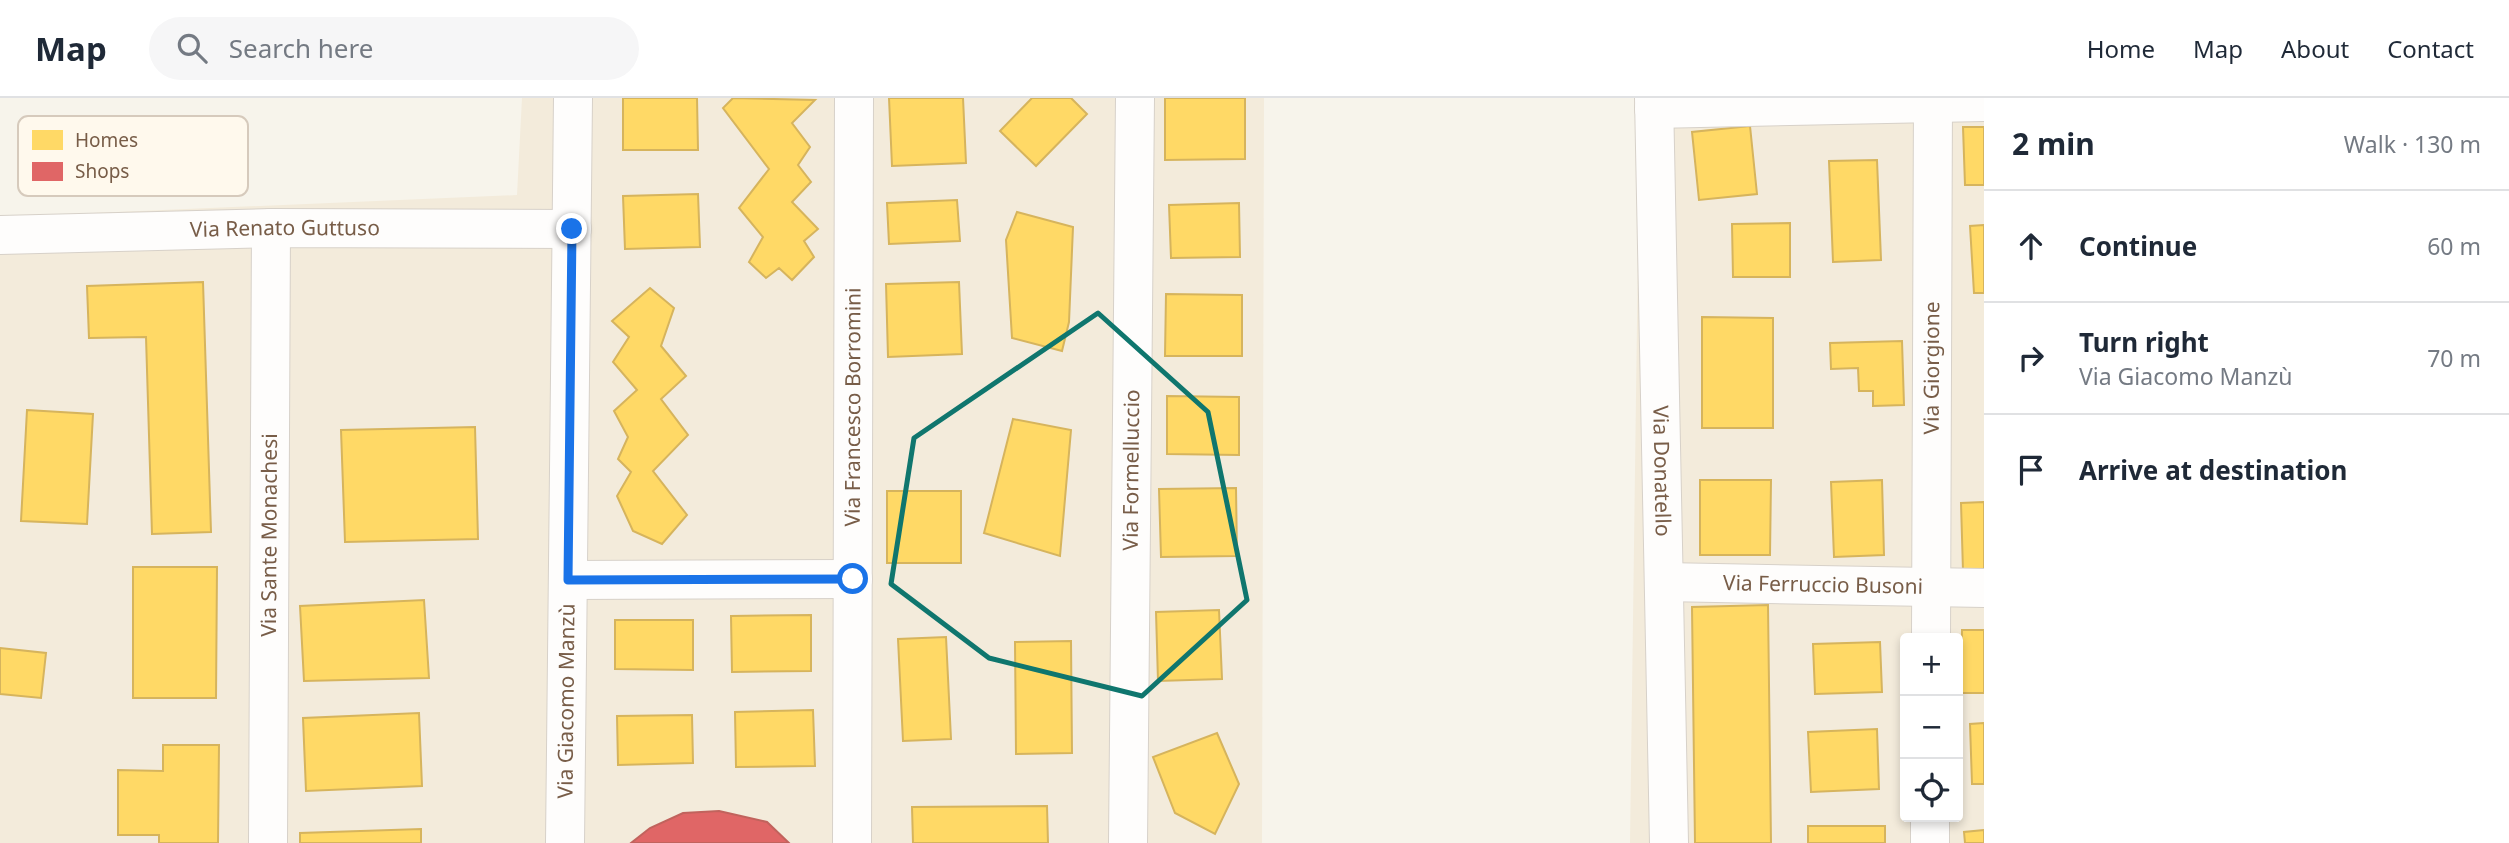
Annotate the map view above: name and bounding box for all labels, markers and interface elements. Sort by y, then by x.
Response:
search box [149,17,639,80]
text: Map [35,26,107,71]
icon: search [173,29,211,67]
text: Search here [229,30,373,66]
text: Home [2087,32,2155,65]
text: Map [2193,32,2243,65]
text: About [2281,32,2349,65]
text: Contact [2387,32,2474,65]
legend [18,116,248,196]
text: 2 min [2012,123,2095,164]
text: Homes [75,127,138,153]
text: Walk · 130 m [2344,128,2481,160]
text: Shops [75,158,129,184]
street label: Via Renato Guttuso [190,213,380,243]
route end [556,213,587,244]
icon: ahead [2012,227,2050,265]
text: Continue [2079,228,2197,264]
text: 60 m [2427,230,2481,262]
street label: Via Francesco Borromini [838,287,866,527]
street label: Via Giorgione [1917,301,1945,435]
text: Turn right [2079,324,2209,360]
icon: right [2012,339,2050,377]
text: 70 m [2427,342,2481,374]
text: Via Giacomo Manzù [2079,360,2293,392]
street label: Via Formelluccio [1116,389,1145,551]
street label: Via Donatello [1647,405,1678,537]
street label: Via Sante Monachesi [254,433,283,637]
icon: arrive [2012,451,2050,489]
text: Arrive at destination [2079,452,2348,488]
route start [837,563,868,594]
street label: Via Ferruccio Busoni [1723,568,1923,600]
street label: Via Giacomo Manzù [550,603,581,799]
map controls [1900,633,1963,822]
button: + [1900,633,1963,696]
button: − [1900,696,1963,759]
button: locate [1900,759,1963,822]

